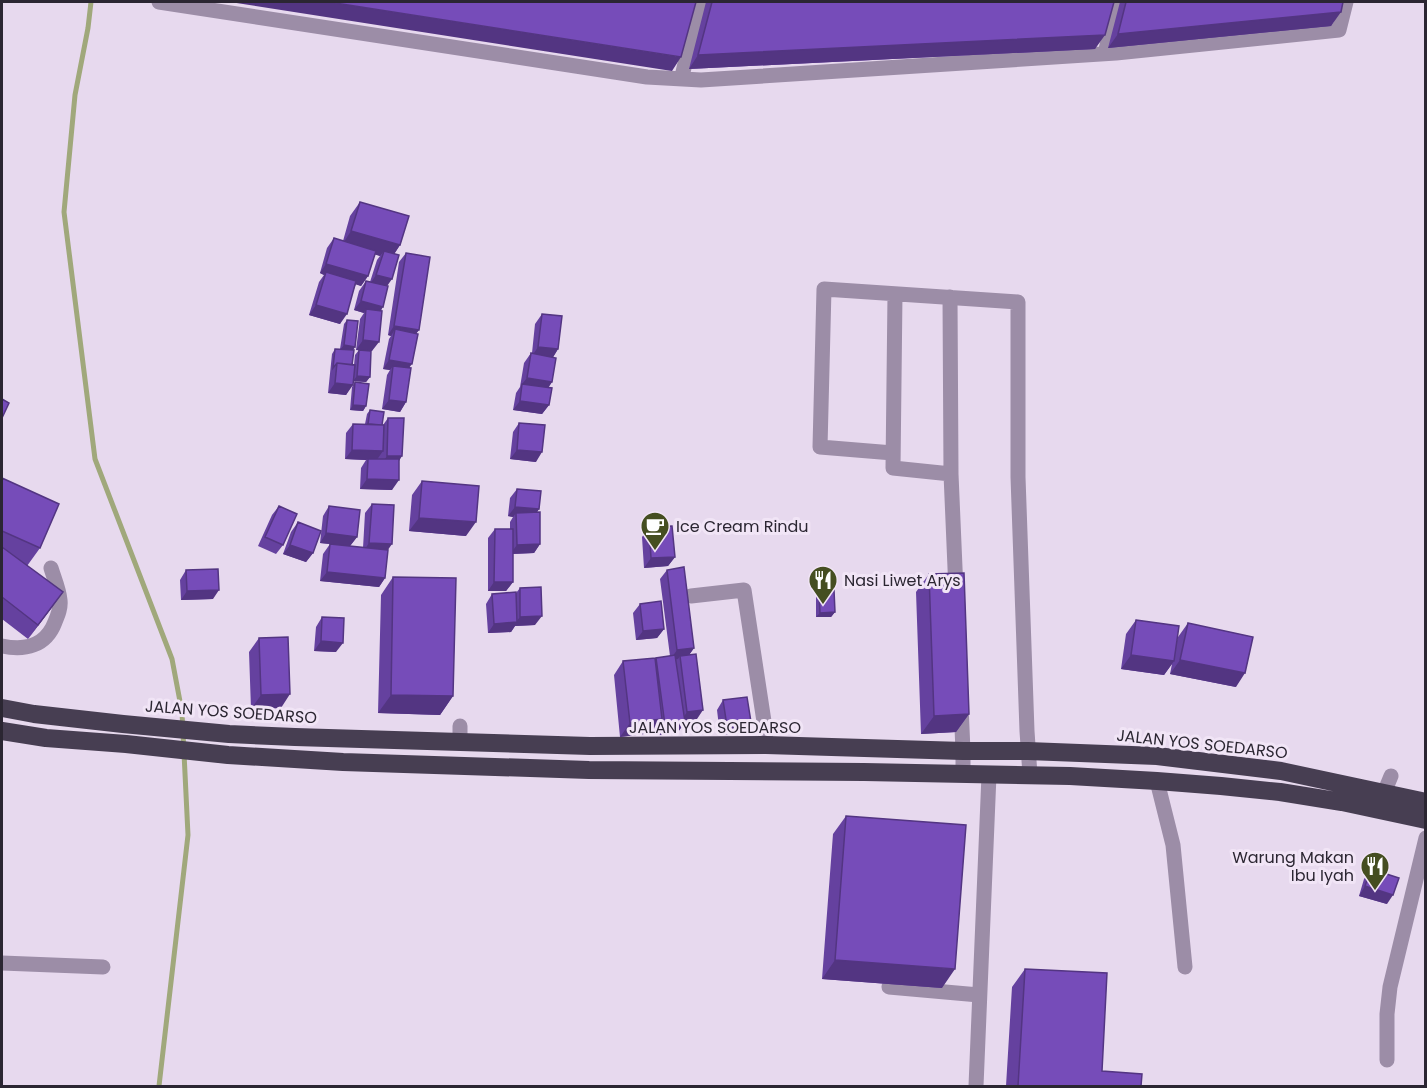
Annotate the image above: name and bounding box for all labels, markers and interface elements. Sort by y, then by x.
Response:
cafe icon: Ice Cream Rindu [639,510,671,552]
place label: Ice Cream Rindu [676,515,809,538]
restaurant icon: Nasi Liwet Arys [807,564,839,606]
place label: Nasi Liwet Arys [844,569,961,592]
street label: JALAN YOS SOEDARSO [144,695,318,729]
street label: JALAN YOS SOEDARSO [629,716,801,739]
street label: JALAN YOS SOEDARSO [1115,724,1289,764]
place label: Warung Makan Ibu Iyah [1232,846,1354,887]
restaurant icon: Warung Makan Ibu Iyah [1359,850,1391,892]

